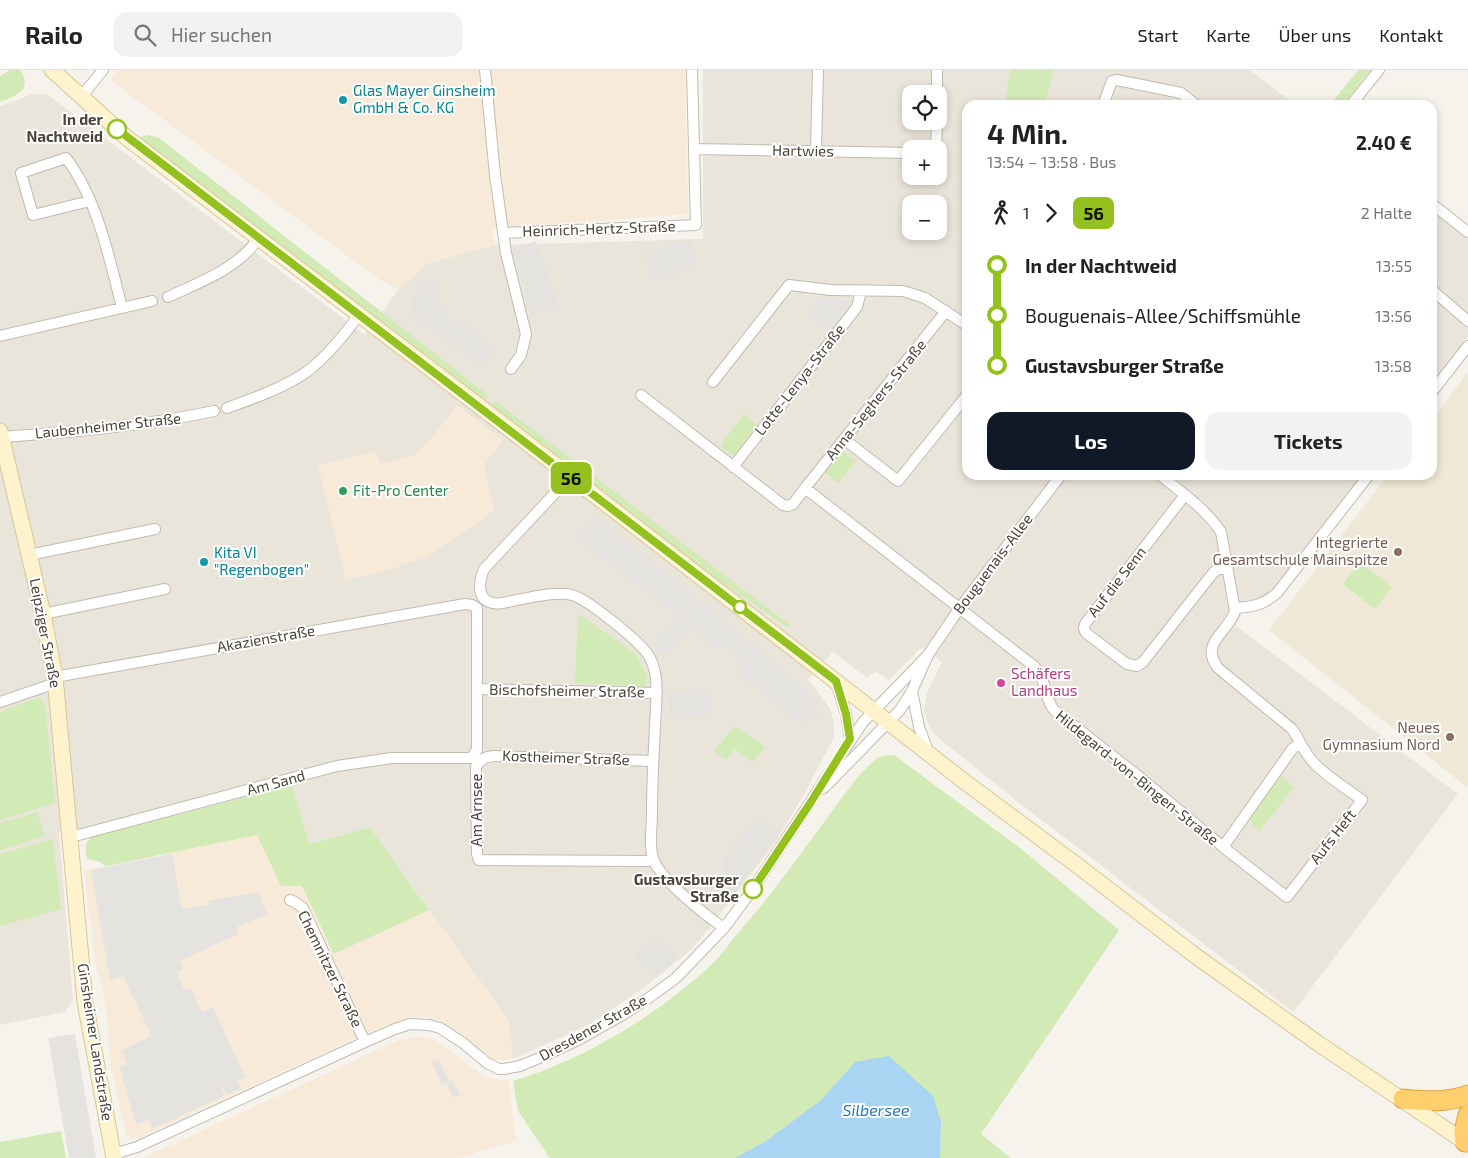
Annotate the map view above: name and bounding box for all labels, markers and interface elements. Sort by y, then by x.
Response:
search box [113,12,463,57]
text: Railo [25,20,83,49]
icon: search [131,21,159,49]
text: Hier suchen [171,23,272,46]
text: Start [1137,24,1178,46]
text: Karte [1206,24,1251,46]
text: Über uns [1279,24,1351,46]
text: Kontakt [1379,24,1443,46]
place label: Glas Mayer Ginsheim GmbH & Co. KG [353,81,496,116]
map controls [902,85,947,240]
button: locate [902,85,947,130]
marker: Glas Mayer Ginsheim GmbH & Co. KG [337,94,349,106]
place label: In der Nachtweid [27,110,104,145]
text: 4 Min. [987,116,1068,150]
marker: In der Nachtweid [107,119,127,139]
text: 2.40 € [1356,131,1412,154]
street label: Hartwies [772,140,834,160]
button: + [902,140,947,185]
text: 13:54 – 13:58 · Bus [987,152,1116,171]
button: − [902,195,947,240]
icon: walk [987,199,1015,227]
icon: forward [1037,199,1065,227]
text: 56 [1083,202,1104,224]
text: 1 [1023,203,1029,222]
text: 2 Halte [1361,203,1412,222]
street label: Heinrich-Hertz-Straße [522,216,676,240]
text: In der Nachtweid [1025,254,1177,277]
text: 13:55 [1376,256,1412,275]
text: Bouguenais-Allee/Schiffsmühle [1025,304,1301,327]
text: 13:56 [1375,306,1412,325]
street label: Lotte-Lenya-Straße [750,320,848,439]
street label: Anna-Seghers-Straße [821,335,929,463]
text: Gustavsburger Straße [1025,354,1224,377]
text: 13:58 [1375,356,1412,375]
street label: Laubenheimer Straße [34,408,182,442]
button: Los [987,412,1195,470]
button: Tickets [1205,412,1412,470]
line badge: 56 [548,462,594,494]
text: 56 [561,467,581,489]
place label: Fit-Pro Center [353,481,449,499]
marker: Fit-Pro Center [337,485,349,497]
street label: Bouguenais-Allee [949,510,1036,617]
place label: Integrierte Gesamtschule Mainspitze [1212,533,1388,568]
place label: Kita VI "Regenbogen" [214,543,309,578]
street label: Auf die Senn [1083,543,1149,620]
marker: Integrierte Gesamtschule Mainspitze [1392,546,1404,558]
marker: Kita VI "Regenbogen" [198,556,210,568]
street label: Leipziger Straße [27,576,65,689]
unlabelled marker [733,600,747,614]
street label: Akazienstraße [215,621,316,655]
place label: Schäfers Landhaus [1011,664,1077,699]
marker: Schäfers Landhaus [995,677,1007,689]
street label: Bischofsheimer Straße [489,680,645,700]
street label: Hildegard-von-Bingen-Straße [1053,706,1223,848]
place label: Neues Gymnasium Nord [1323,718,1440,753]
marker: Neues Gymnasium Nord [1444,731,1456,743]
street label: Kostheimer Straße [502,746,630,768]
street label: Am Sand [245,766,307,798]
street label: Am Arnsee [467,773,485,847]
street label: Aufs Heft [1305,805,1359,867]
place label: Gustavsburger Straße [634,870,740,905]
marker: Gustavsburger Straße [743,879,763,899]
street label: Chemnitzer Straße [295,907,367,1030]
street label: Ginsheimer Landstraße [75,962,117,1122]
street label: Dresdener Straße [535,990,650,1064]
water label: Silbersee [843,1100,910,1119]

